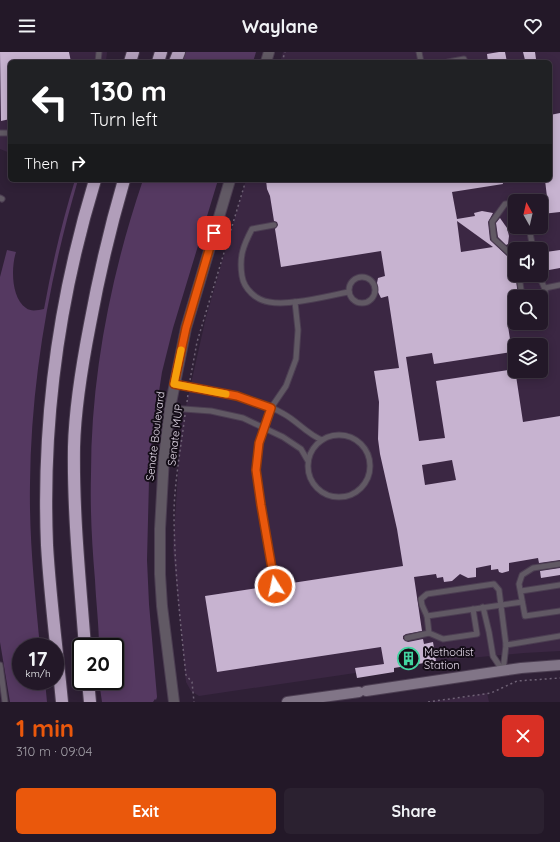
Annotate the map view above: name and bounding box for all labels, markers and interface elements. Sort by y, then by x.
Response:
icon: menu [16,15,38,37]
text: Waylane [242,15,318,38]
icon: heart [522,15,544,37]
text: 130 m [90,73,167,108]
icon: left [24,76,76,128]
text: Turn left [90,108,158,131]
icon: right [67,152,89,174]
text: Then [24,154,59,173]
north arrow [508,194,548,234]
map controls [508,194,548,378]
pin [197,216,231,250]
icon: arrive [203,222,225,244]
button: sound [508,242,548,282]
button: search [508,290,548,330]
button: layers [508,338,548,378]
street label: Senate Boulevard [143,390,167,482]
street label: Senate MUP [164,403,186,467]
position arrow [254,565,296,607]
speed limit sign: 20 [72,638,124,690]
building icon: Methodist Station [396,645,422,671]
place label: Methodist Station [424,645,474,672]
text: 17 [29,646,47,671]
text: km/h [25,667,51,680]
text: 1 min [16,713,74,743]
button: close [502,715,544,757]
text: 310 m · 09:04 [16,743,92,759]
button: Exit [16,788,276,834]
button: Share [284,788,544,834]

